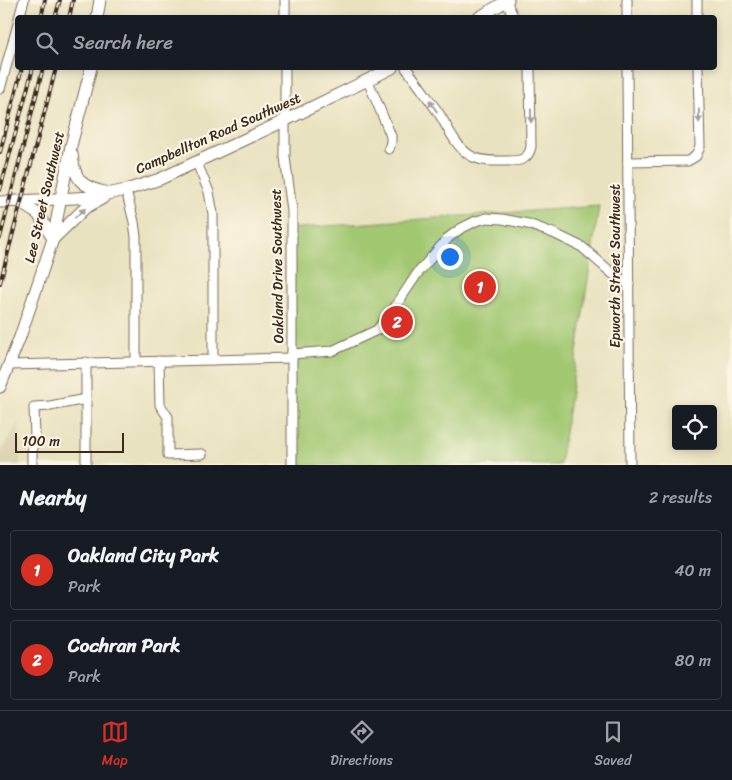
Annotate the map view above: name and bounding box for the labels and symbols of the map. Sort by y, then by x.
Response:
street label: Campbellton Road Southwest [131,86,305,181]
one-way arrow [428,100,439,113]
one-way arrow [527,108,535,124]
one-way arrow [695,108,703,124]
street label: Lee Street Southwest [17,129,72,266]
street label: Epworth Street Southwest [603,184,628,348]
street label: Oakland Drive Southwest [264,188,291,344]
one-way arrow [73,208,86,219]
your location [437,244,463,270]
pin: 1 [464,268,496,306]
pin: 2 [381,303,413,341]
scale bar [15,430,124,453]

